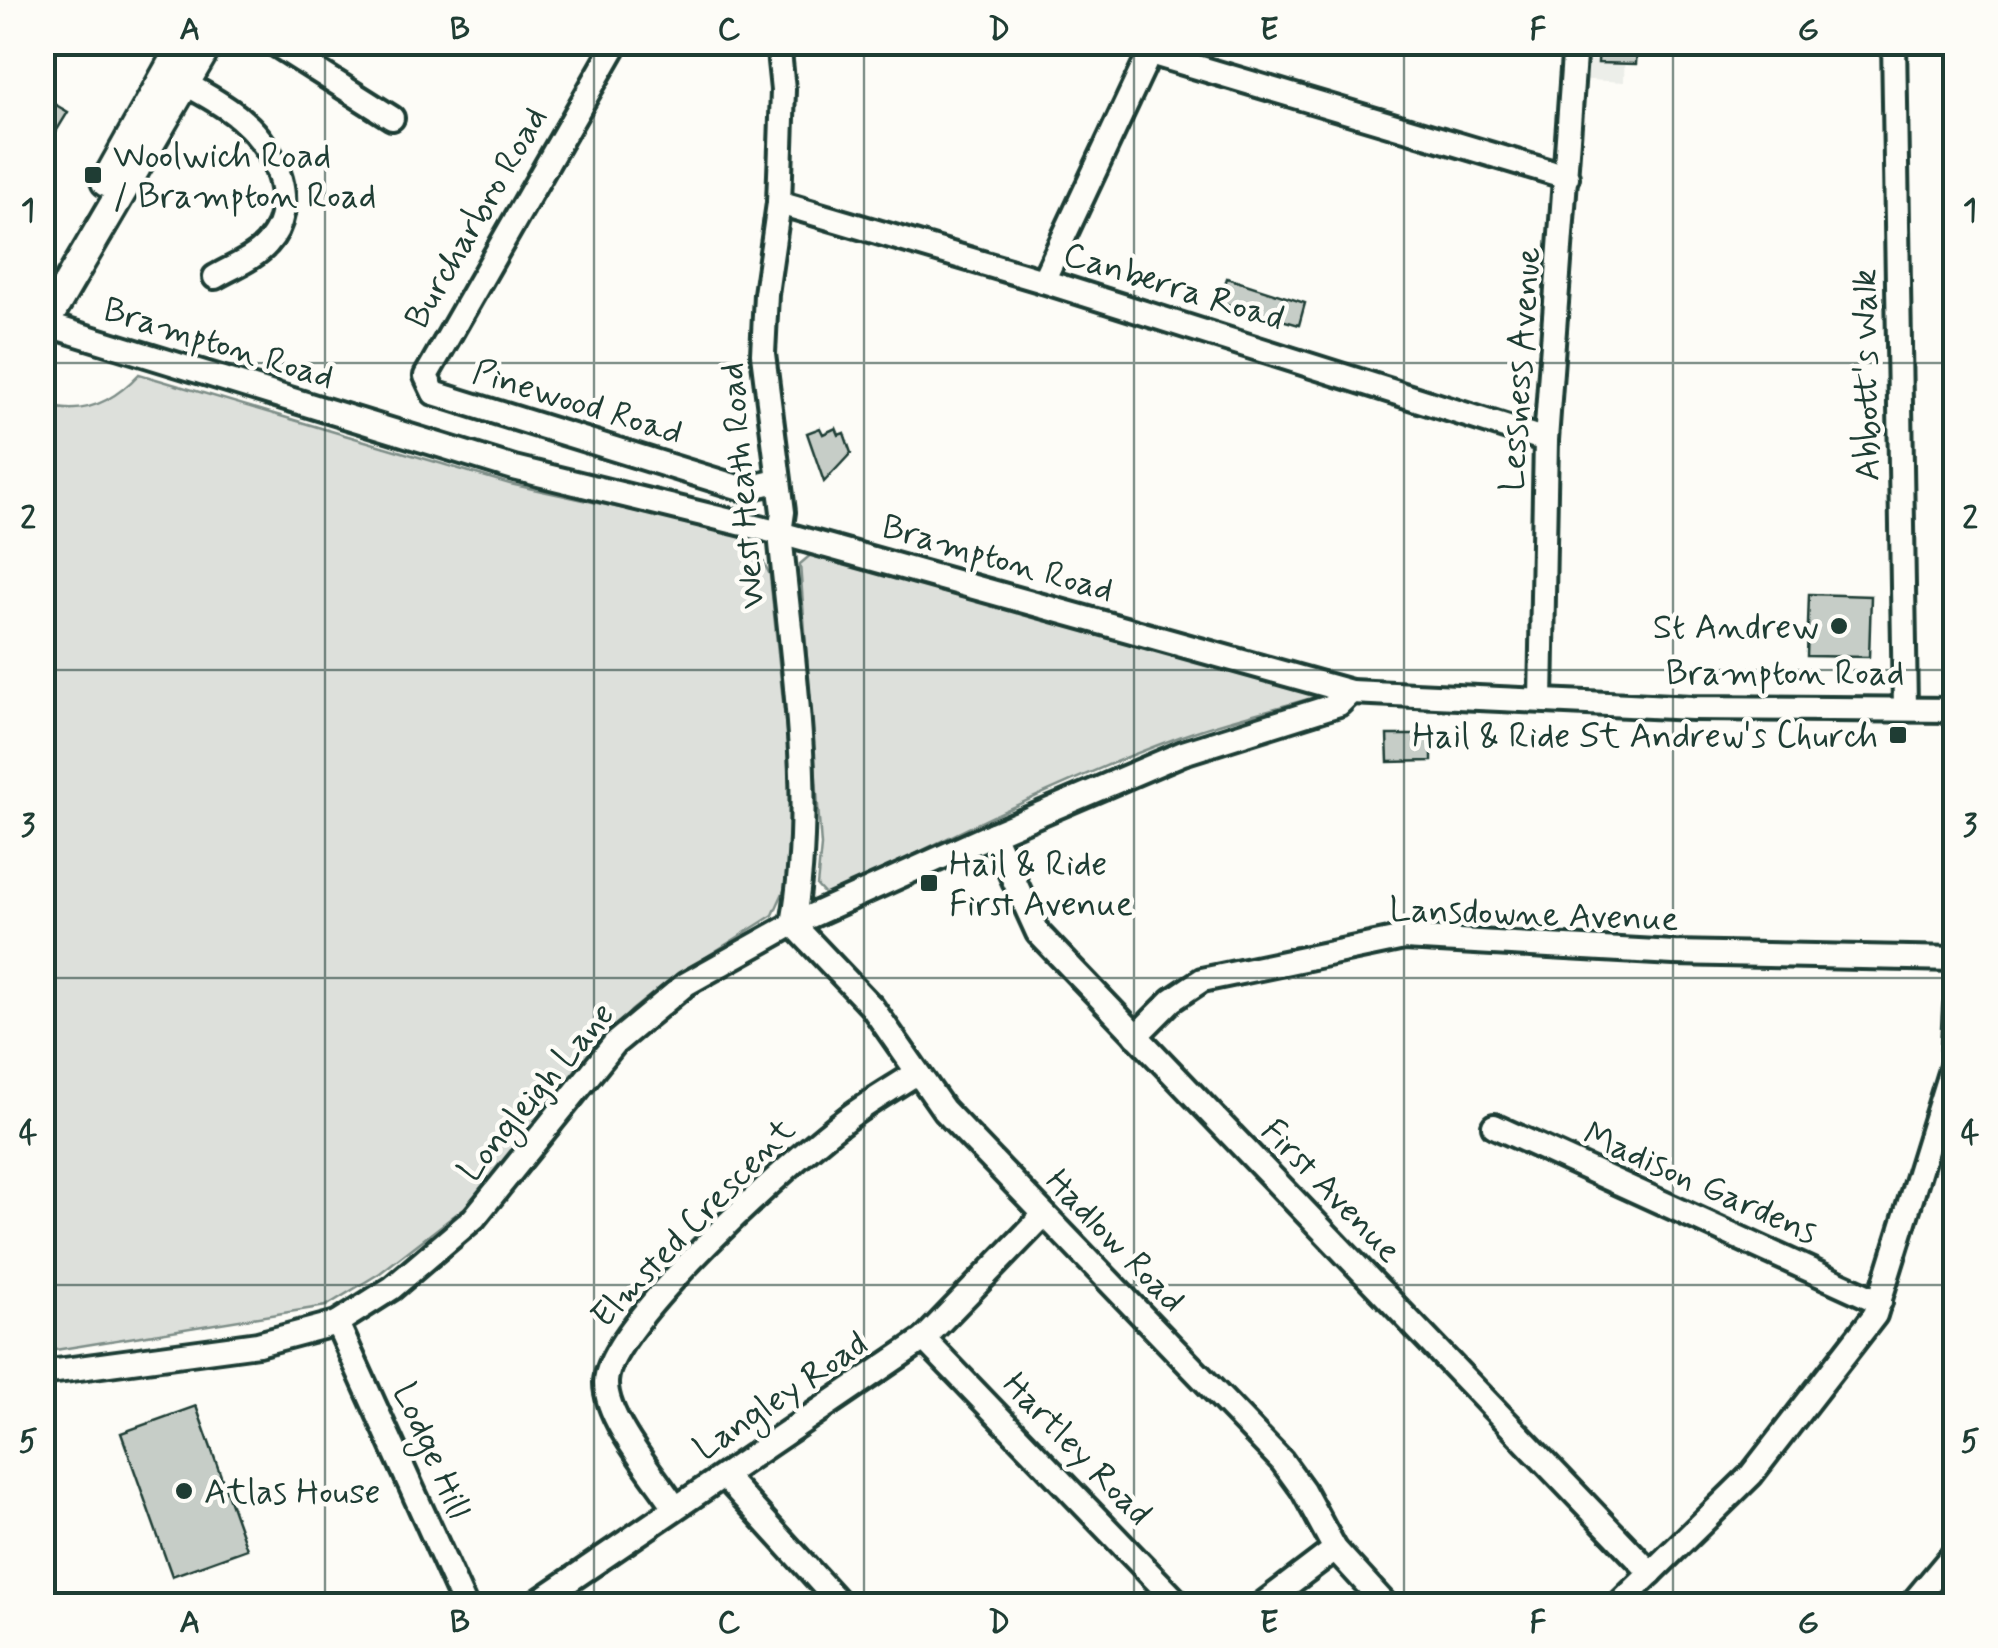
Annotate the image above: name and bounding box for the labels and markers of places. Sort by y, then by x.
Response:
place label: Woolwich Road / Brampton Road [113,134,376,220]
marker: Woolwich Road / Brampton Road [82,164,104,186]
place label: St Andrew [1653,605,1819,651]
marker: St Andrew [1828,615,1850,637]
place label: Hail & Ride St Andrew's Church [1412,714,1878,760]
marker: Hail & Ride St Andrew's Church [1887,724,1909,746]
place label: Hail & Ride First Avenue [949,842,1133,928]
marker: Hail & Ride First Avenue [918,872,940,894]
place label: Atlas House [204,1470,381,1516]
marker: Atlas House [173,1480,195,1502]

